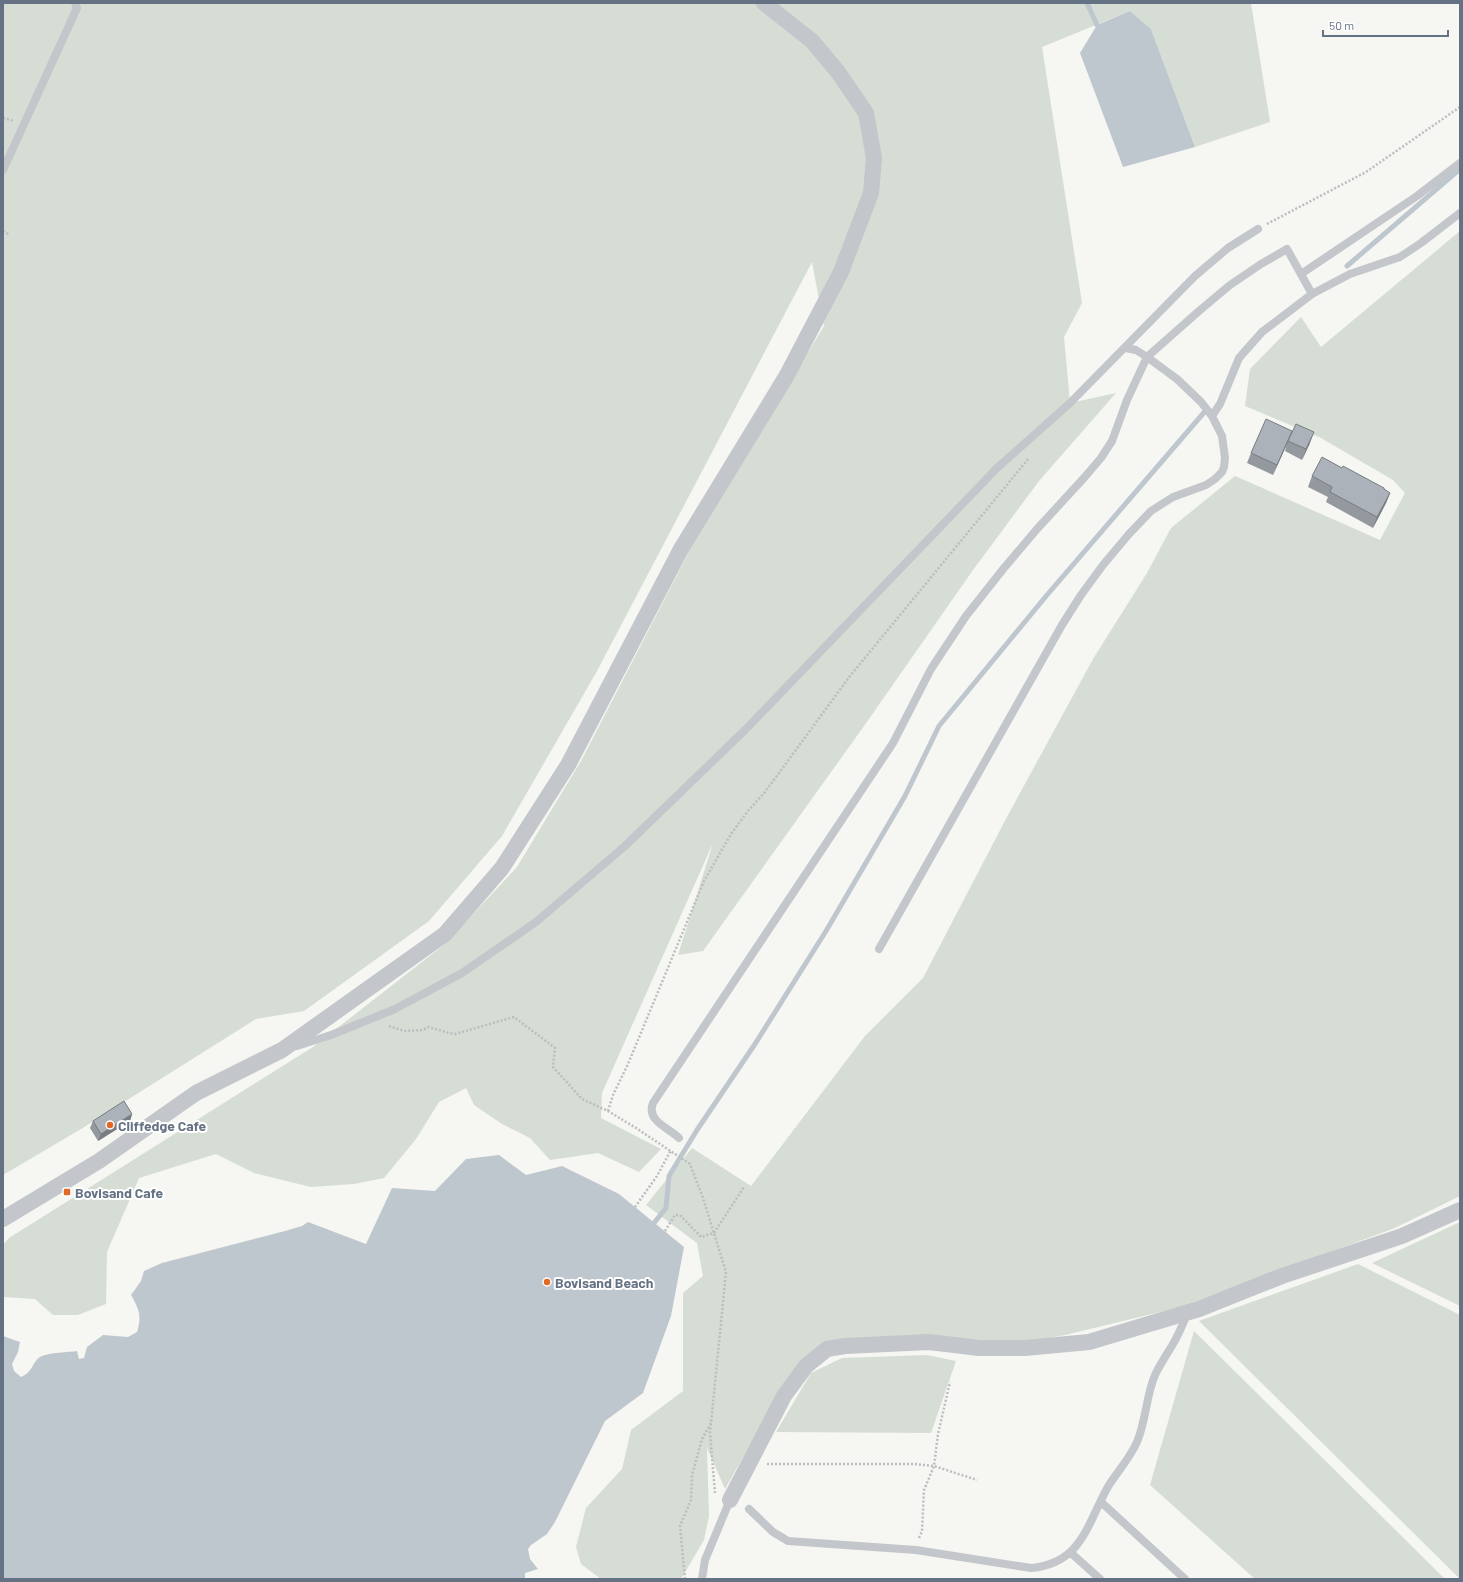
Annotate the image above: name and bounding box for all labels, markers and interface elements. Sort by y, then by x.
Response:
scale bar [1323,12,1448,38]
text: 50 m [1329,18,1354,32]
place label: Cliffedge Cafe [118,1117,206,1134]
marker: Cliffedge Cafe [105,1120,115,1130]
place label: Bovisand Cafe [75,1184,163,1201]
marker: Bovisand Cafe [62,1187,72,1197]
place label: Bovisand Beach [555,1274,654,1291]
marker: Bovisand Beach [542,1277,552,1287]

